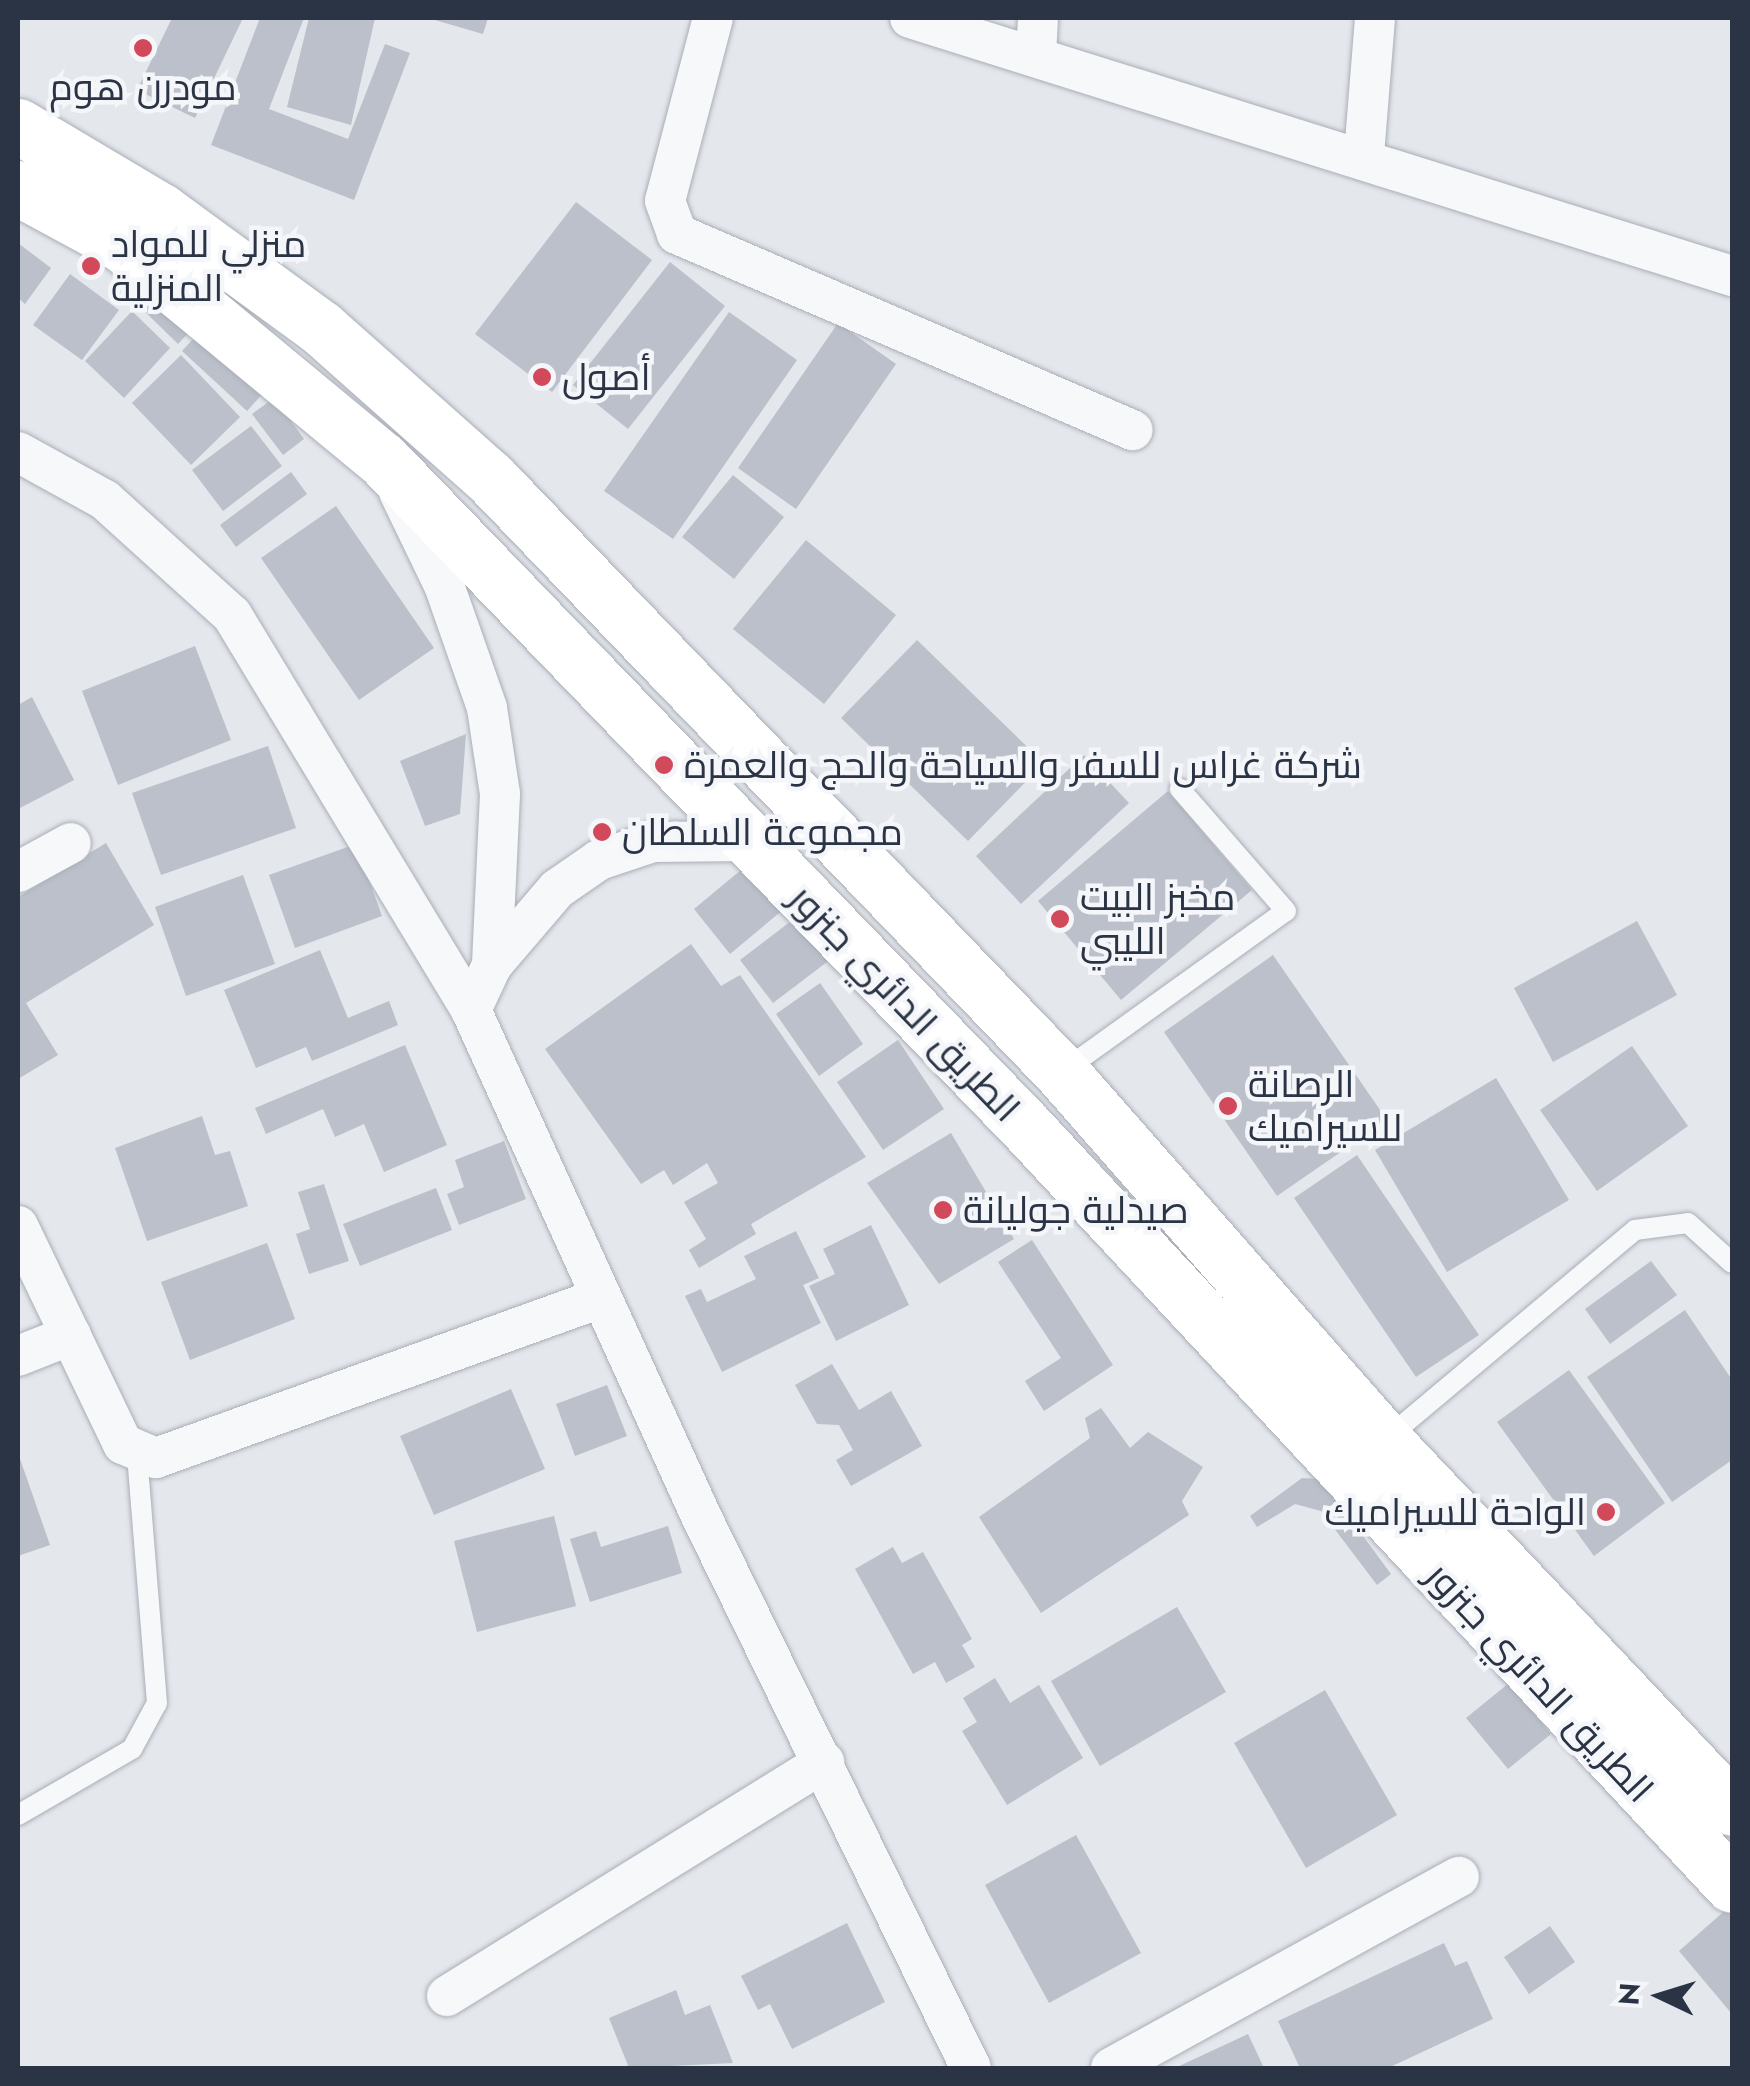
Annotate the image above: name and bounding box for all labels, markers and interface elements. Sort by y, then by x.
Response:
marker: مودرن هوم [132,37,154,59]
place label: مودرن هوم [49,64,237,110]
place label: منزلي للمواد المنزلية [111,221,306,310]
marker: منزلي للمواد المنزلية [80,255,102,277]
place label: أصول [562,354,651,400]
marker: أصول [531,366,553,388]
place label: شركة غراس للسفر والسياحة والحج والعمرة [684,742,1362,788]
marker: شركة غراس للسفر والسياحة والحج والعمرة [653,754,675,776]
place label: مجموعة السلطان [622,809,903,855]
marker: مجموعة السلطان [591,821,613,843]
place label: مخبز البيت الليبي [1080,874,1235,964]
street label: الطريق الدائري جنزور [780,875,1030,1131]
marker: مخبز البيت الليبي [1049,908,1071,930]
place label: الرصانة للسيراميك [1248,1061,1402,1150]
marker: الرصانة للسيراميك [1217,1095,1239,1117]
place label: صيدلية جوليانة [963,1187,1189,1233]
marker: صيدلية جوليانة [932,1199,954,1221]
place label: الواحة للسيراميك [1324,1489,1586,1535]
marker: الواحة للسيراميك [1595,1501,1617,1523]
street label: الطريق الدائري جنزور [1417,1552,1663,1812]
north arrow [1610,1946,1710,2046]
text: N [1608,1981,1651,2006]

